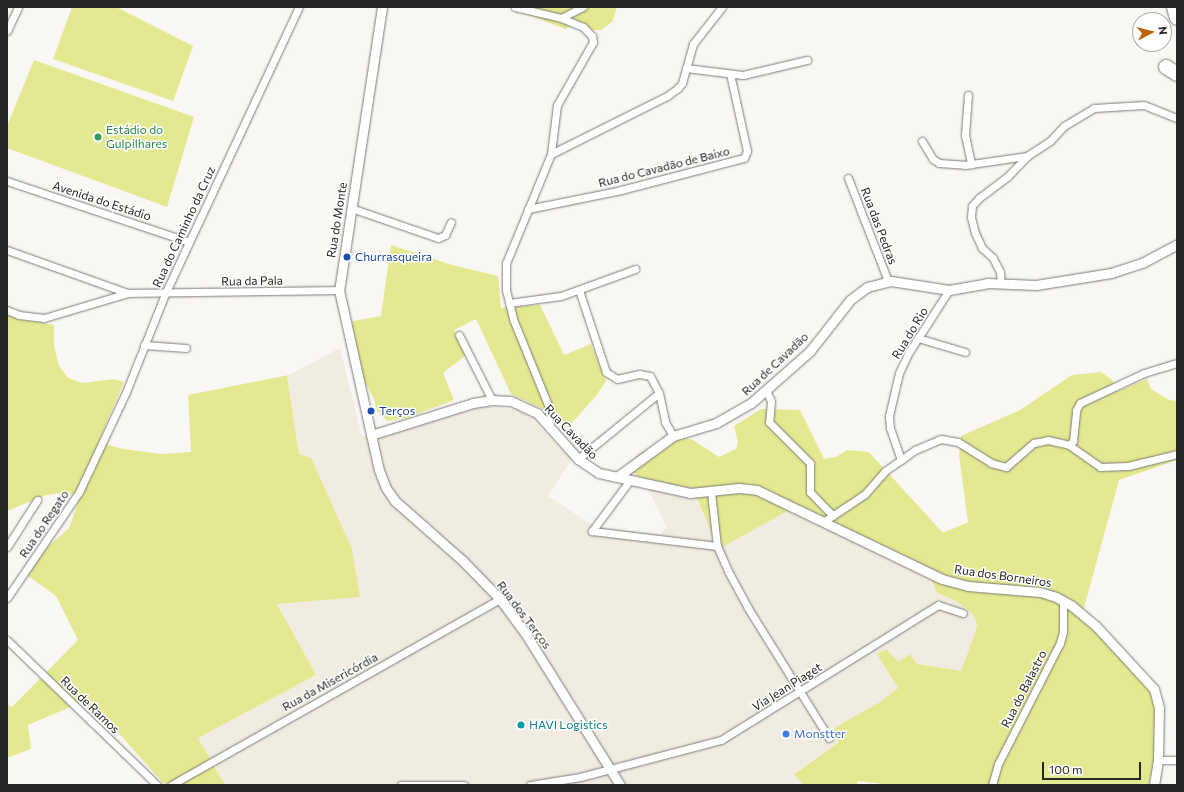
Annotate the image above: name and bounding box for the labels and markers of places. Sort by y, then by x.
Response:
place label: Estádio do Gulpilhares [106,123,167,151]
marker: Estádio do Gulpilhares [93,132,103,142]
place label: Churrasqueira [355,250,432,264]
marker: Churrasqueira [342,252,352,262]
place label: Terços [379,404,415,418]
marker: Terços [366,406,376,416]
place label: HAVI Logistics [529,718,608,732]
marker: HAVI Logistics [516,720,526,730]
place label: Monstter [794,727,846,741]
marker: Monstter [781,729,791,739]

